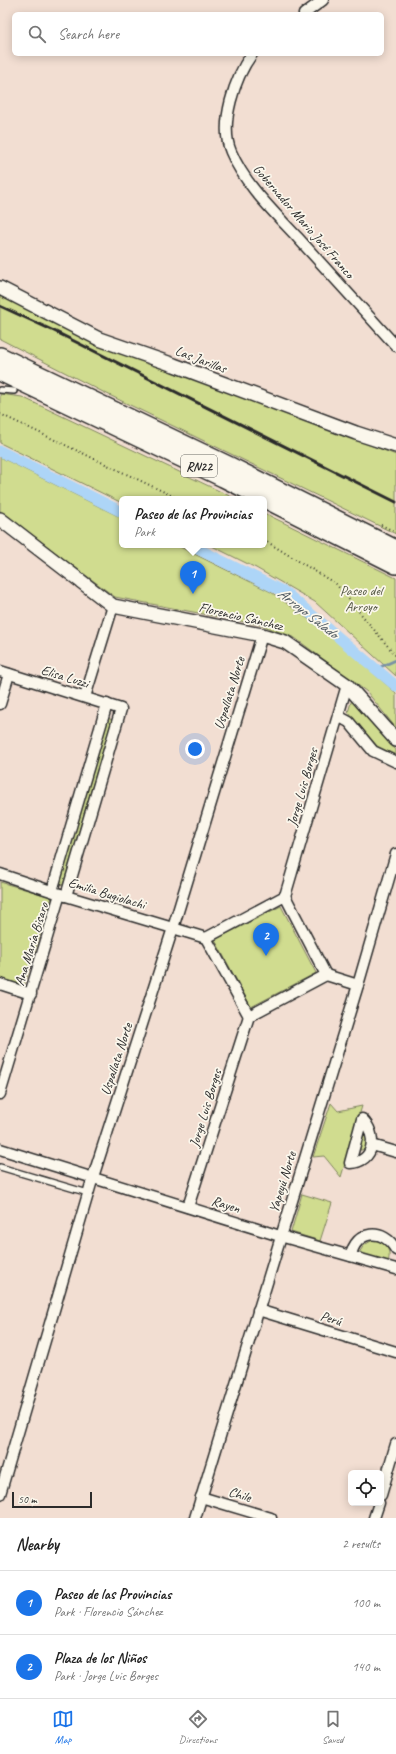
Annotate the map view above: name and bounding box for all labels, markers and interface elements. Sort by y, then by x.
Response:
search box [12,12,384,56]
icon: search [26,23,48,45]
text: Search here [58,25,119,44]
street label: Gobernador Mario José Franco [249,161,359,283]
street label: Las Jarillas [173,342,230,377]
road number: RN22 [181,455,217,477]
popup [119,496,267,548]
text: Paseo de las Provincias [134,505,252,524]
text: Park [134,524,155,540]
pin: 1 [180,561,206,594]
park label: Paseo del Arroyo [340,582,385,615]
water label: Arroyo Salado [274,584,344,644]
street label: Florencio Sánchez [197,599,286,635]
street label: Uspallata Norte [210,654,249,731]
street label: Elisa Luzzi [39,661,93,692]
your location [185,739,205,759]
street label: Jorge Luis Borges [283,745,322,829]
street label: Emilia Bugiolachi [66,874,150,914]
street label: Ana María Bisaro [11,900,52,988]
pin: 2 [253,923,279,956]
street label: Uspallata Norte [97,1020,137,1097]
street label: Jorge Luis Borges [185,1066,226,1150]
street label: Yapeyú Norte [265,1148,300,1215]
street label: Rayen [210,1192,243,1217]
street label: Perú [318,1307,345,1330]
map controls [348,1470,384,1506]
button: locate [348,1470,384,1506]
street label: Chile [227,1483,255,1506]
scale bar [12,1490,92,1509]
text: 50 m [18,1492,37,1506]
text: Nearby [16,1534,59,1555]
text: 2 results [342,1536,380,1552]
text: Paseo de las Provincias [54,1585,171,1604]
text: 1 [26,1595,32,1611]
text: 100 m [352,1595,380,1611]
text: Park · Florencio Sánchez [54,1604,162,1620]
text: Plaza de los Niños [54,1649,146,1668]
text: 2 [26,1659,32,1675]
text: 140 m [352,1659,380,1675]
text: Park · Jorge Luis Borges [54,1668,158,1684]
tab: Map [52,1708,74,1746]
tab: Directions [179,1708,217,1746]
tab: Saved [322,1708,344,1746]

